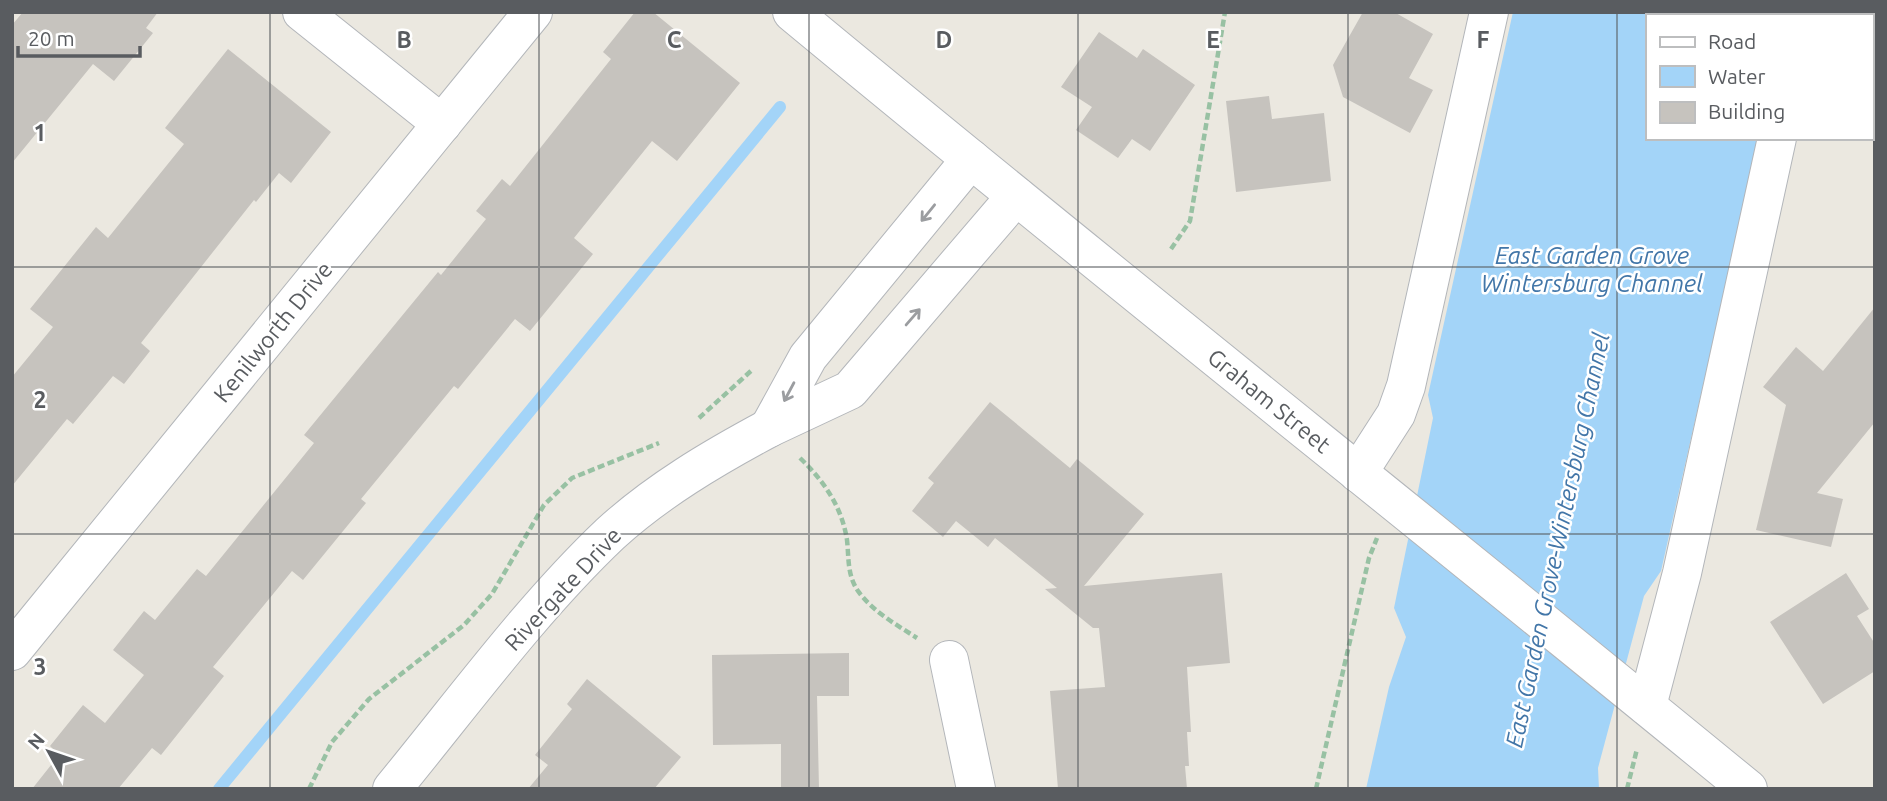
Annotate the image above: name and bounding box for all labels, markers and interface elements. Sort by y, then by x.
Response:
scale bar [18,14,140,58]
legend [1646,14,1873,140]
text: 20 m [28,26,75,50]
text: B [396,27,412,52]
text: C [667,27,682,52]
text: D [936,27,952,52]
text: E [1206,27,1220,52]
text: F [1477,27,1490,52]
text: Road [1708,29,1756,53]
text: Water [1708,64,1766,88]
text: Building [1708,99,1785,123]
text: 1 [34,120,46,145]
one-way arrow [920,203,936,221]
water label: East Garden Grove Wintersburg Channel [1481,242,1703,297]
street label: Kenilworth Drive [208,257,337,407]
one-way arrow [905,308,921,326]
water label: East Garden Grove-Wintersburg Channel [1500,330,1615,750]
street label: Graham Street [1203,344,1335,458]
one-way arrow [782,381,796,401]
text: 2 [34,387,46,412]
street label: Rivergate Drive [499,522,626,655]
text: 3 [34,654,46,679]
north arrow [14,717,84,787]
text: N [23,729,49,754]

